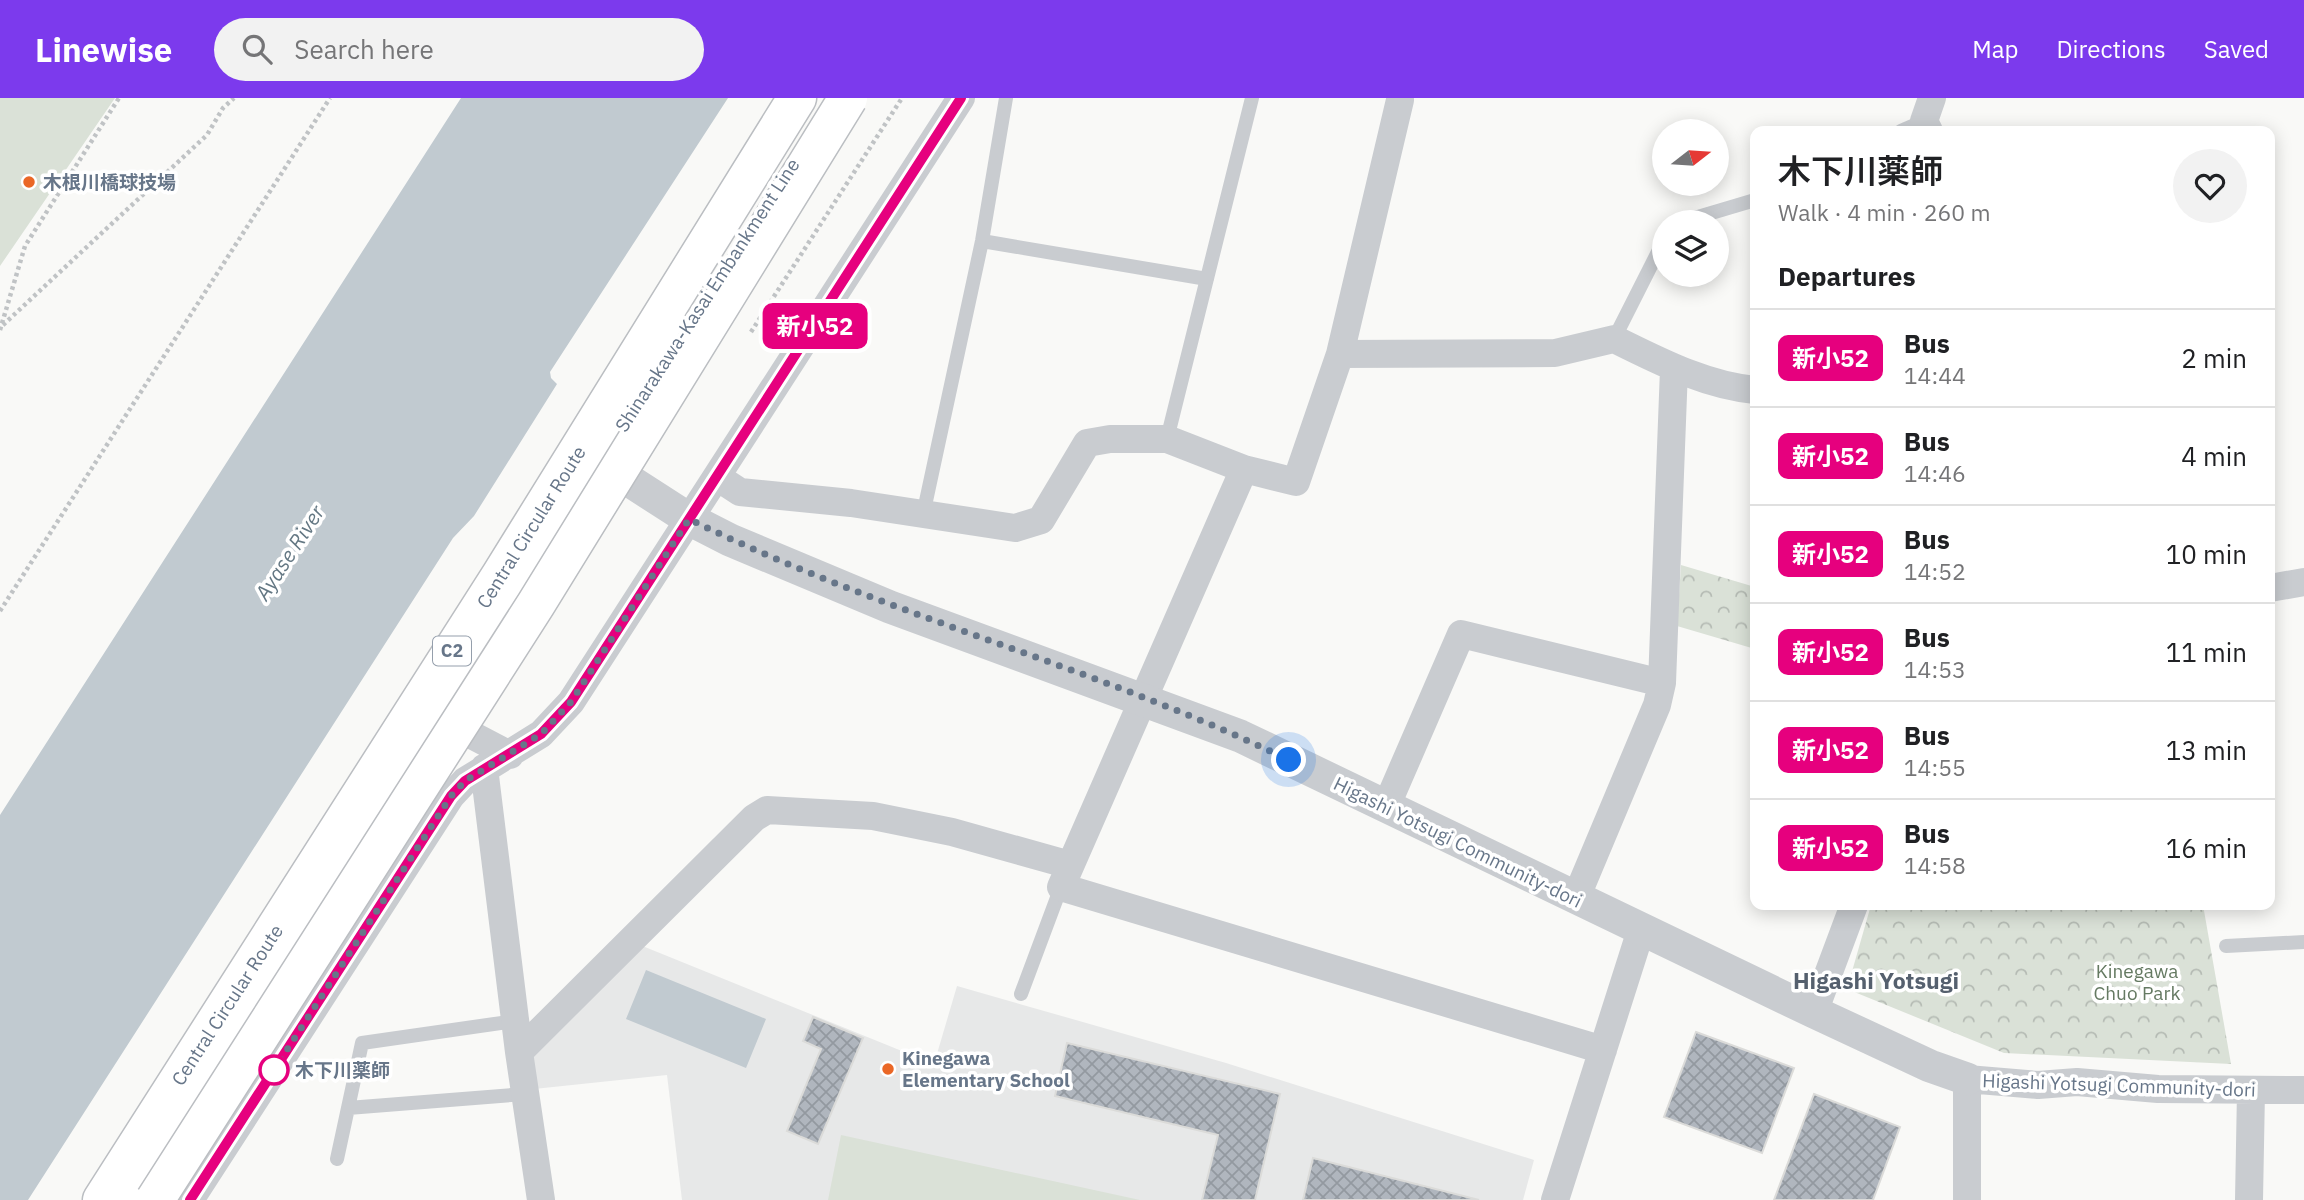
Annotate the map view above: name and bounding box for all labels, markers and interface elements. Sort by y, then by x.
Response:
search box [214,18,704,81]
text: Linewise [35,28,172,71]
icon: search [238,30,276,68]
text: Search here [294,32,434,66]
text: Map [1972,33,2018,65]
text: Directions [2056,33,2166,65]
text: Saved [2204,33,2269,65]
north arrow [1652,119,1729,196]
map controls [1652,119,1729,287]
text: 木下川薬師 [1778,149,1943,192]
button: heart [2173,149,2247,223]
street label: Shinarakawa-Kasai Embankment Line [609,154,805,436]
place label: 木根川橋球技場 [43,170,176,194]
marker: 木根川橋球技場 [21,174,37,190]
text: Walk · 4 min · 260 m [1778,197,1991,227]
button: layers [1652,210,1729,287]
text: Departures [1778,259,1916,293]
line badge: 新小52 [766,303,864,349]
text: 新小52 [777,310,853,342]
text: Bus [1904,326,1950,360]
text: 2 min [2181,341,2247,375]
text: 新小52 [1792,342,1869,374]
text: 14:44 [1904,360,1966,390]
text: Bus [1904,424,1950,458]
text: 4 min [2181,439,2247,473]
text: 新小52 [1792,440,1869,472]
street label: Central Circular Route [471,441,591,613]
text: 14:46 [1904,458,1966,488]
water label: Ayase River [248,499,331,606]
text: Bus [1904,522,1950,556]
text: 10 min [2166,537,2247,571]
text: 新小52 [1792,538,1869,570]
text: 14:52 [1904,556,1966,586]
text: Bus [1904,620,1950,654]
text: 11 min [2166,635,2247,669]
road number: C2 [433,636,471,666]
text: 新小52 [1792,636,1869,668]
text: 14:53 [1904,654,1966,684]
text: Bus [1904,718,1950,752]
text: 13 min [2166,733,2247,767]
text: 新小52 [1792,734,1869,766]
your location [1271,742,1306,777]
text: 14:55 [1904,752,1966,782]
street label: Higashi Yotsugi Community-dori [1330,771,1586,913]
text: Bus [1904,816,1950,850]
text: 16 min [2166,831,2247,865]
text: 新小52 [1792,832,1869,864]
text: 14:58 [1904,850,1966,880]
street label: Central Circular Route [166,920,288,1090]
park label: Kinegawa Chuo Park [2094,959,2180,1005]
district label: Higashi Yotsugi [1793,965,1959,995]
place label: Kinegawa Elementary School [902,1046,1070,1092]
marker: 木下川薬師 [259,1055,289,1085]
place label: 木下川薬師 [295,1058,390,1082]
marker: Kinegawa Elementary School [880,1061,896,1077]
street label: Higashi Yotsugi Community-dori [1982,1068,2256,1102]

